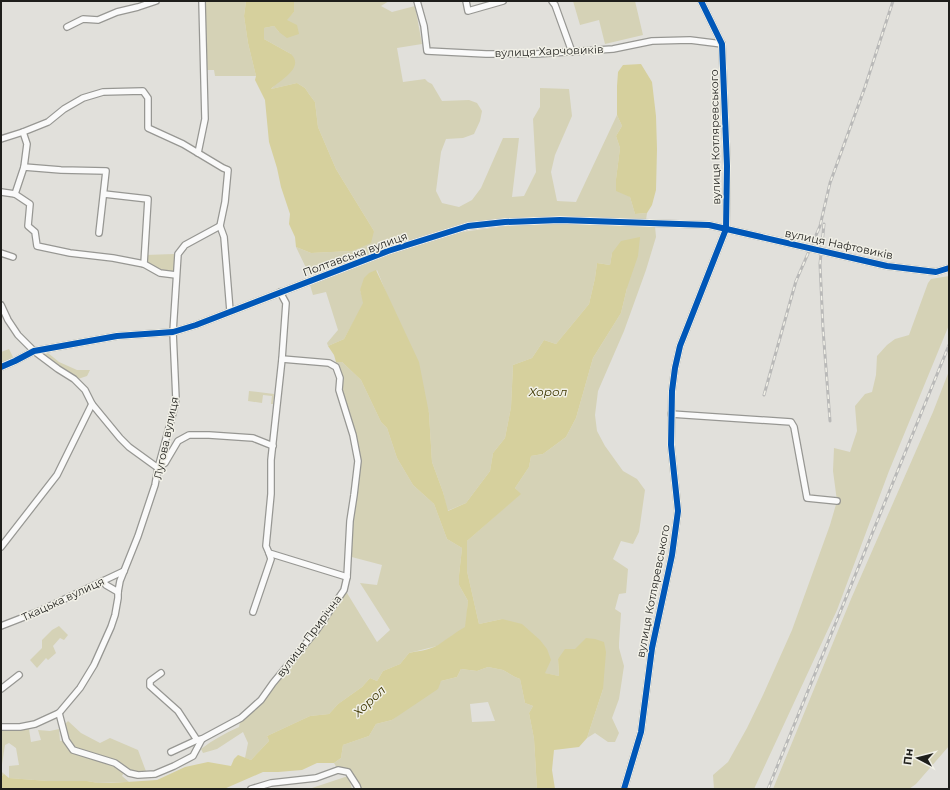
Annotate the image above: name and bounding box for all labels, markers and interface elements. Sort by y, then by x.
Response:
street label: вулиця Харчовиків [494,42,604,60]
street label: вулиця Котляревського [707,69,723,205]
street label: вулиця Нафтовиків [784,226,894,262]
street label: Полтавська вулиця [301,229,409,279]
water label: Хорол [528,384,568,399]
street label: Лугова вулиця [150,395,182,481]
street label: вулиця Котляревського [633,523,673,659]
street label: Ткацька вулиця [19,574,107,624]
street label: вулиця Прирічна [274,592,344,680]
water label: Хорол [349,682,389,720]
north arrow [898,738,938,778]
text: Пн [900,748,916,766]

